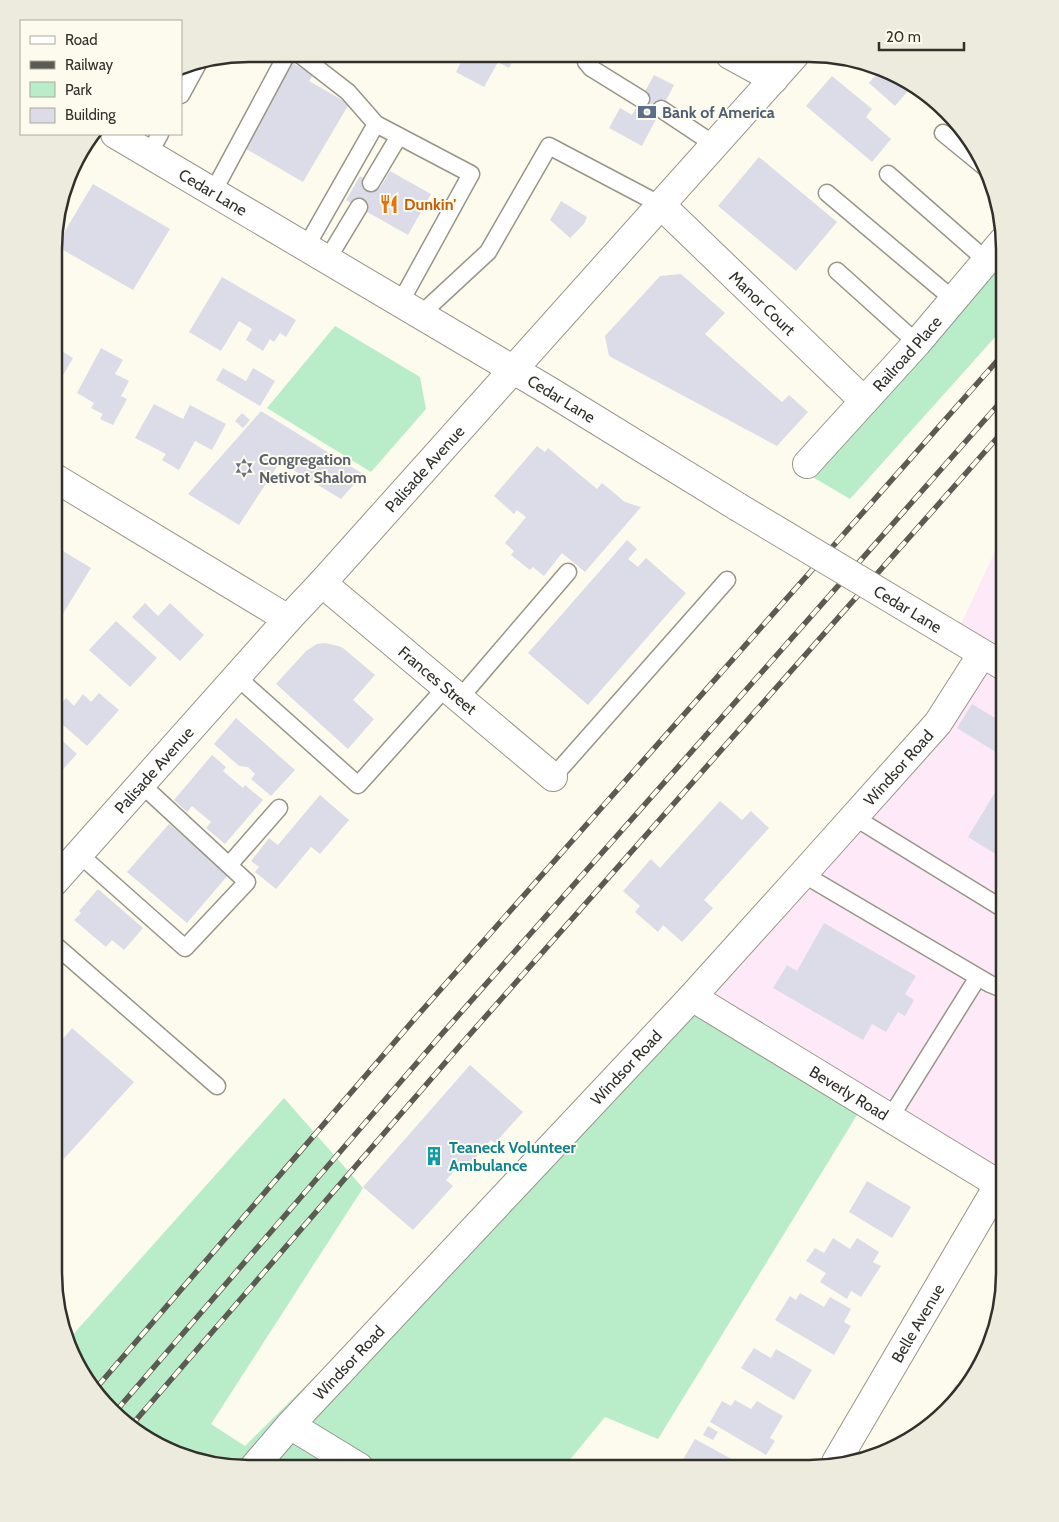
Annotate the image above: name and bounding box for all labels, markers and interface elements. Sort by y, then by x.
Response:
legend [20,20,182,135]
scale bar [879,20,964,52]
text: 20 m [886,28,921,46]
text: Road [65,31,98,49]
text: Railway [65,56,114,74]
text: Park [65,81,92,99]
bank icon: Bank of America [636,101,658,123]
place label: Bank of America [662,103,775,122]
text: Building [65,106,116,124]
street label: Cedar Lane [175,165,250,220]
restaurant icon: Dunkin' [378,193,400,215]
place label: Dunkin' [404,195,456,214]
street label: Manor Court [725,267,799,340]
street label: Railroad Place [869,312,946,395]
street label: Cedar Lane [524,371,599,427]
street label: Palisade Avenue [381,422,468,516]
place label: Congregation Netivot Shalom [259,450,367,487]
synagogue icon: Congregation Netivot Shalom [233,457,255,479]
street label: Cedar Lane [870,582,945,637]
street label: Frances Street [394,642,481,719]
street label: Palisade Avenue [111,723,198,818]
street label: Windsor Road [860,726,937,810]
street label: Windsor Road [587,1026,666,1109]
street label: Beverly Road [806,1062,892,1125]
place label: Teaneck Volunteer Ambulance [449,1138,577,1175]
building icon: Teaneck Volunteer Ambulance [423,1145,445,1167]
street label: Belle Avenue [887,1281,948,1366]
street label: Windsor Road [310,1322,389,1404]

